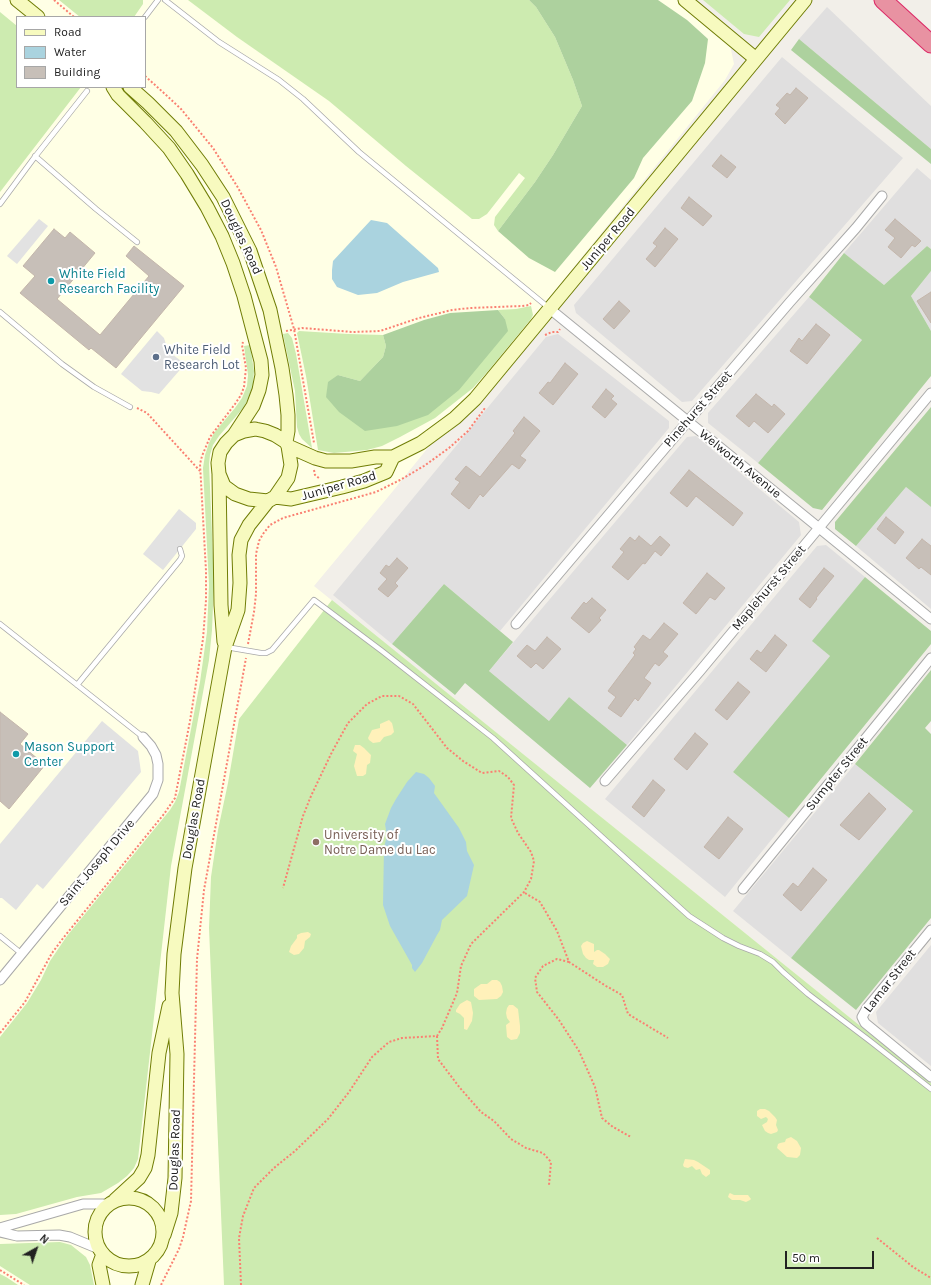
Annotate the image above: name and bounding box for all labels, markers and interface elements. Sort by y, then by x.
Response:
legend [16,16,146,88]
text: Road [54,25,82,39]
text: Water [54,45,86,59]
text: Building [54,65,100,79]
street label: Douglas Road [217,197,265,277]
street label: Juniper Road [577,205,639,273]
place label: White Field Research Facility [59,266,159,297]
marker: White Field Research Facility [46,276,56,286]
place label: White Field Research Lot [164,342,240,373]
marker: White Field Research Lot [151,352,161,362]
street label: Pinehurst Street [660,367,736,451]
street label: Welworth Avenue [696,426,784,502]
street label: Juniper Road [300,468,378,504]
street label: Maplehurst Street [729,542,809,634]
street label: Sumpter Street [802,734,872,814]
place label: Mason Support Center [24,739,115,770]
marker: Mason Support Center [11,749,21,759]
street label: Douglas Road [179,777,209,861]
street label: Saint Joseph Drive [56,816,138,910]
place label: University of Notre Dame du Lac [324,827,436,858]
marker: University of Notre Dame du Lac [311,837,321,847]
street label: Lamar Street [860,946,920,1016]
street label: Douglas Road [166,1109,184,1191]
north arrow [16,1229,56,1269]
text: N [37,1232,51,1247]
scale bar [787,1243,876,1269]
text: 50 m [792,1251,820,1265]

